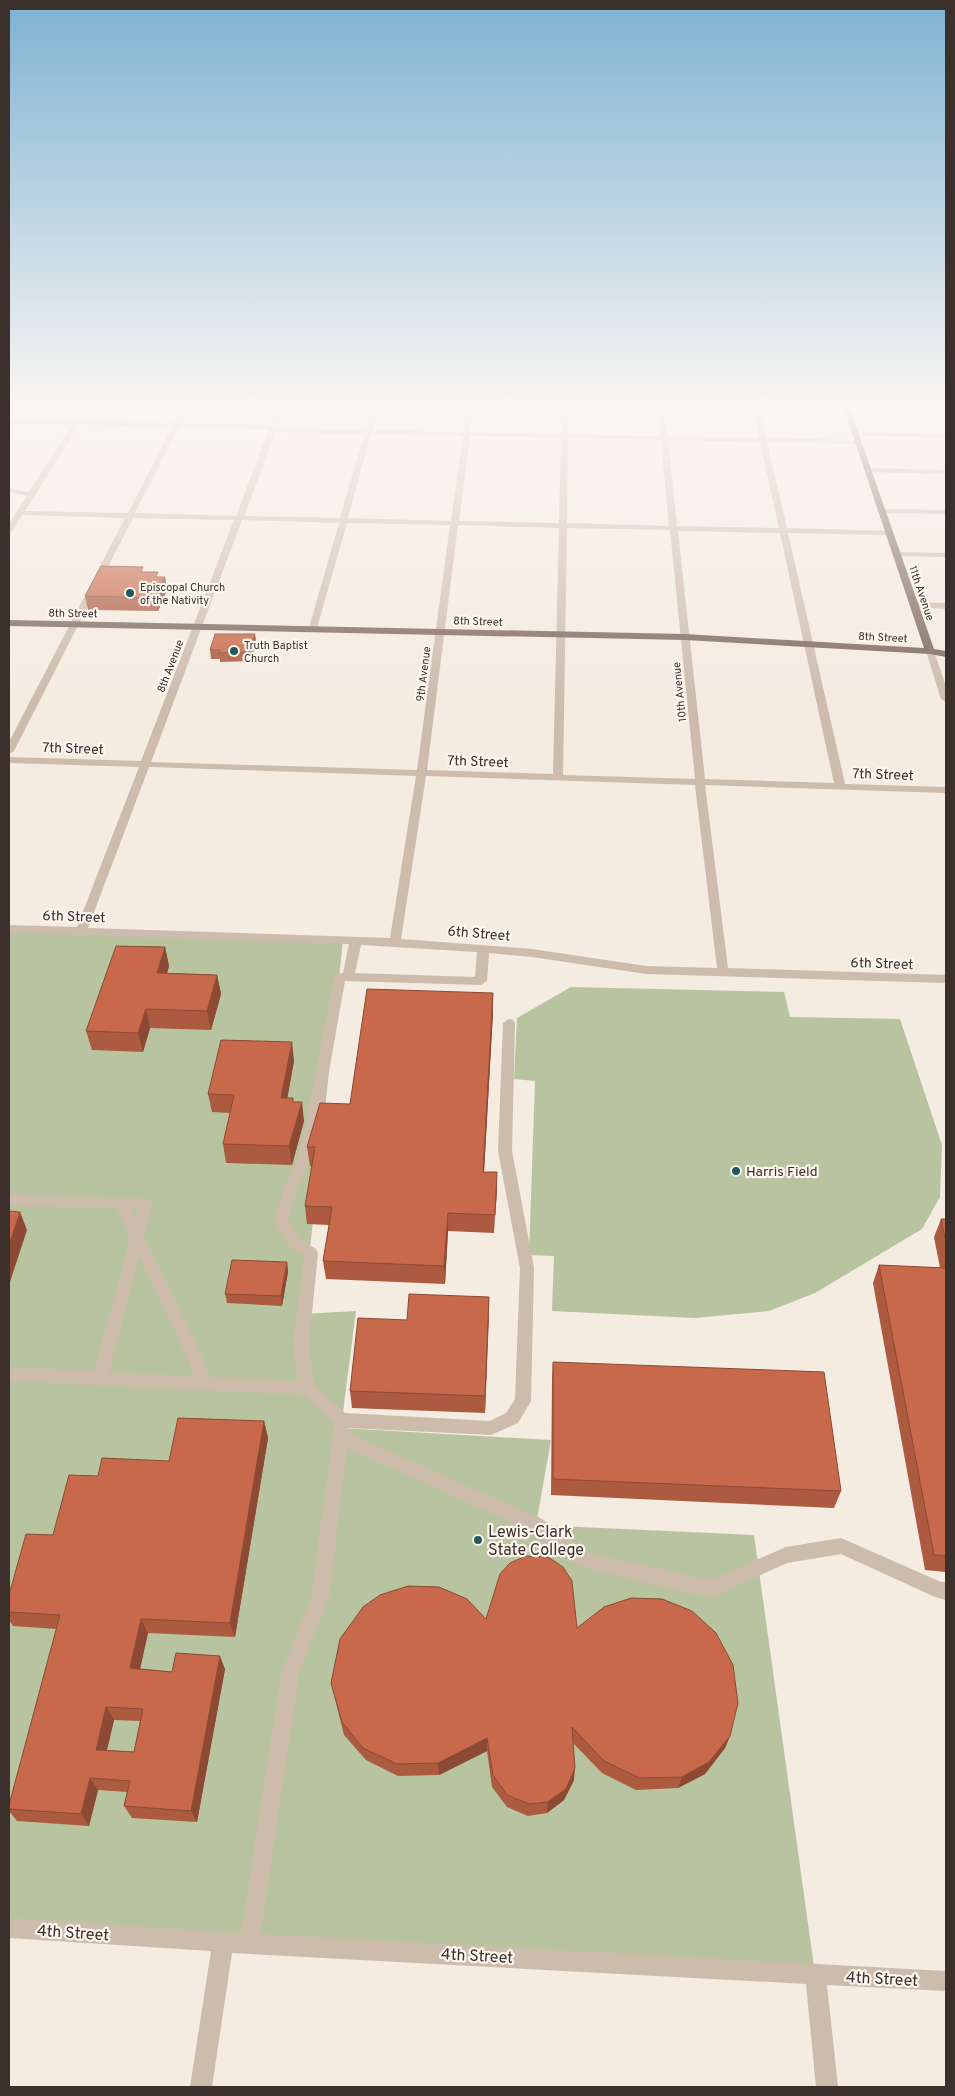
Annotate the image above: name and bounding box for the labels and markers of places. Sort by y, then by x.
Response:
place label: Episcopal Church of the Nativity [140,581,225,608]
marker: Episcopal Church of the Nativity [124,587,136,599]
place label: Truth Baptist Church [244,639,308,666]
marker: Truth Baptist Church [228,645,240,657]
place label: Harris Field [746,1164,818,1181]
marker: Harris Field [730,1165,742,1177]
place label: Lewis-Clark State College [488,1523,584,1561]
marker: Lewis-Clark State College [472,1534,484,1546]

